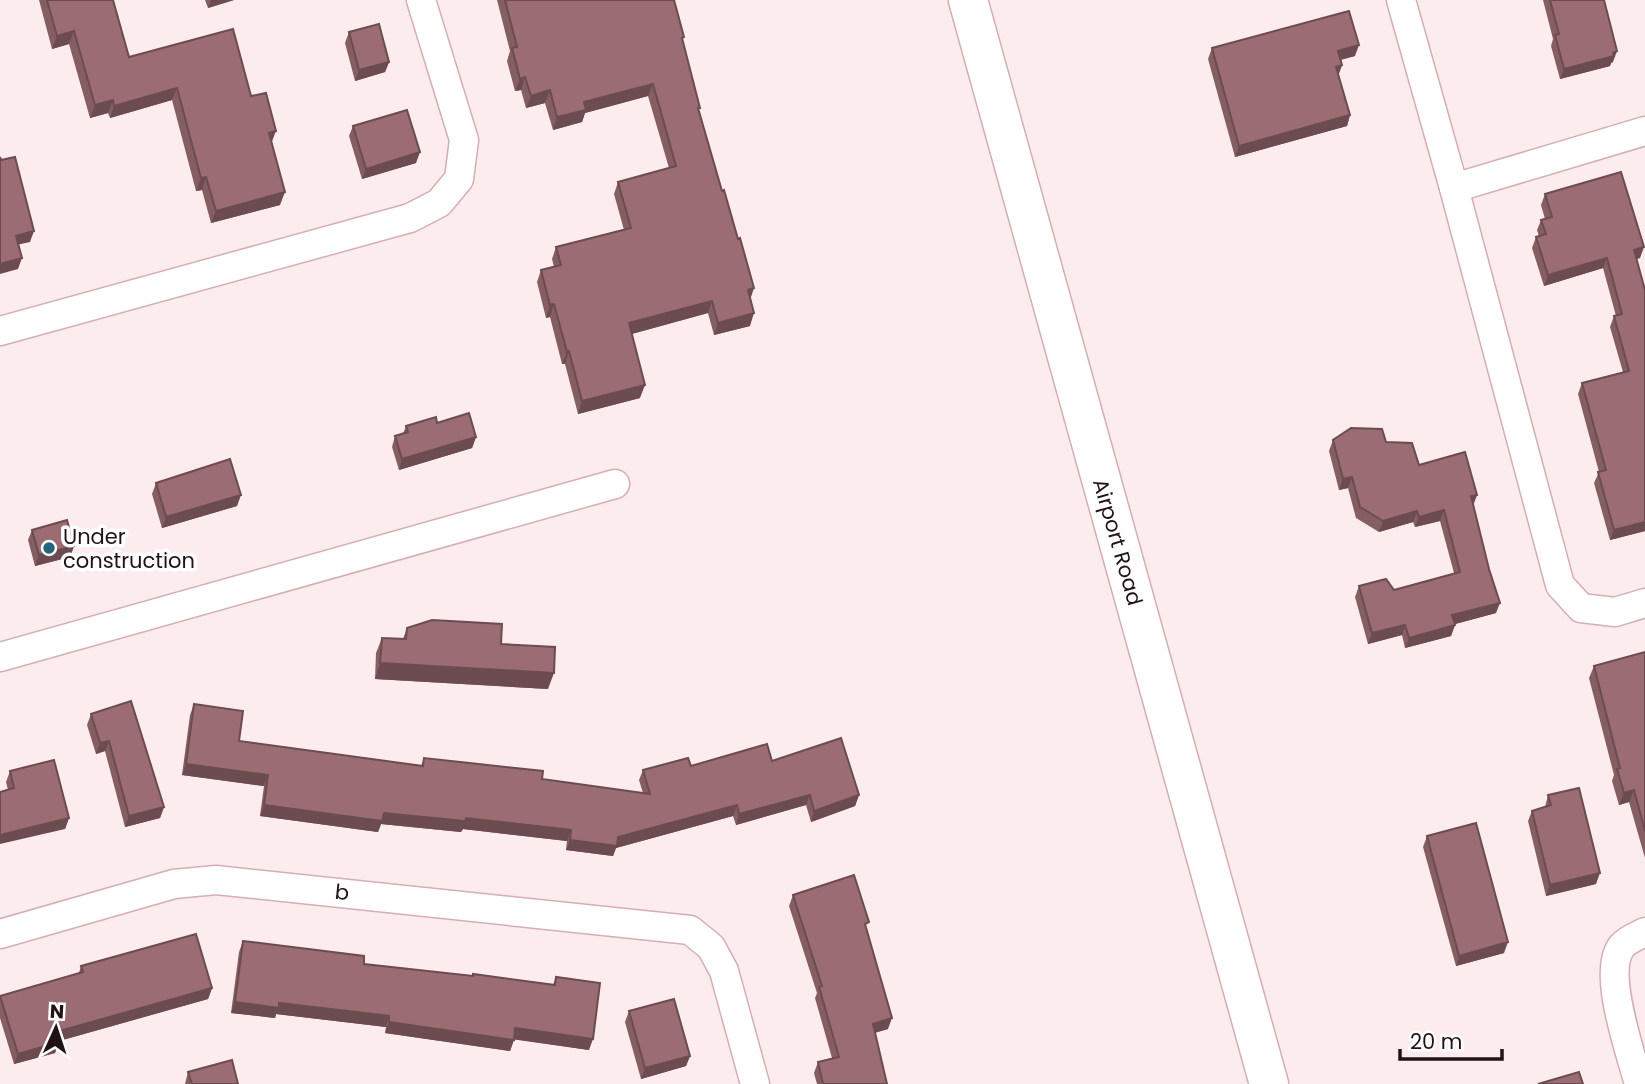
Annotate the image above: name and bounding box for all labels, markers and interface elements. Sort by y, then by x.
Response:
street label: Airport Road [1086,475,1150,609]
place label: Under construction [63,522,195,575]
marker: Under construction [41,540,57,556]
street label: b [333,877,351,907]
north arrow [21,993,91,1063]
text: N [49,998,65,1025]
scale bar [1400,1018,1502,1062]
text: 20 m [1410,1027,1463,1056]

